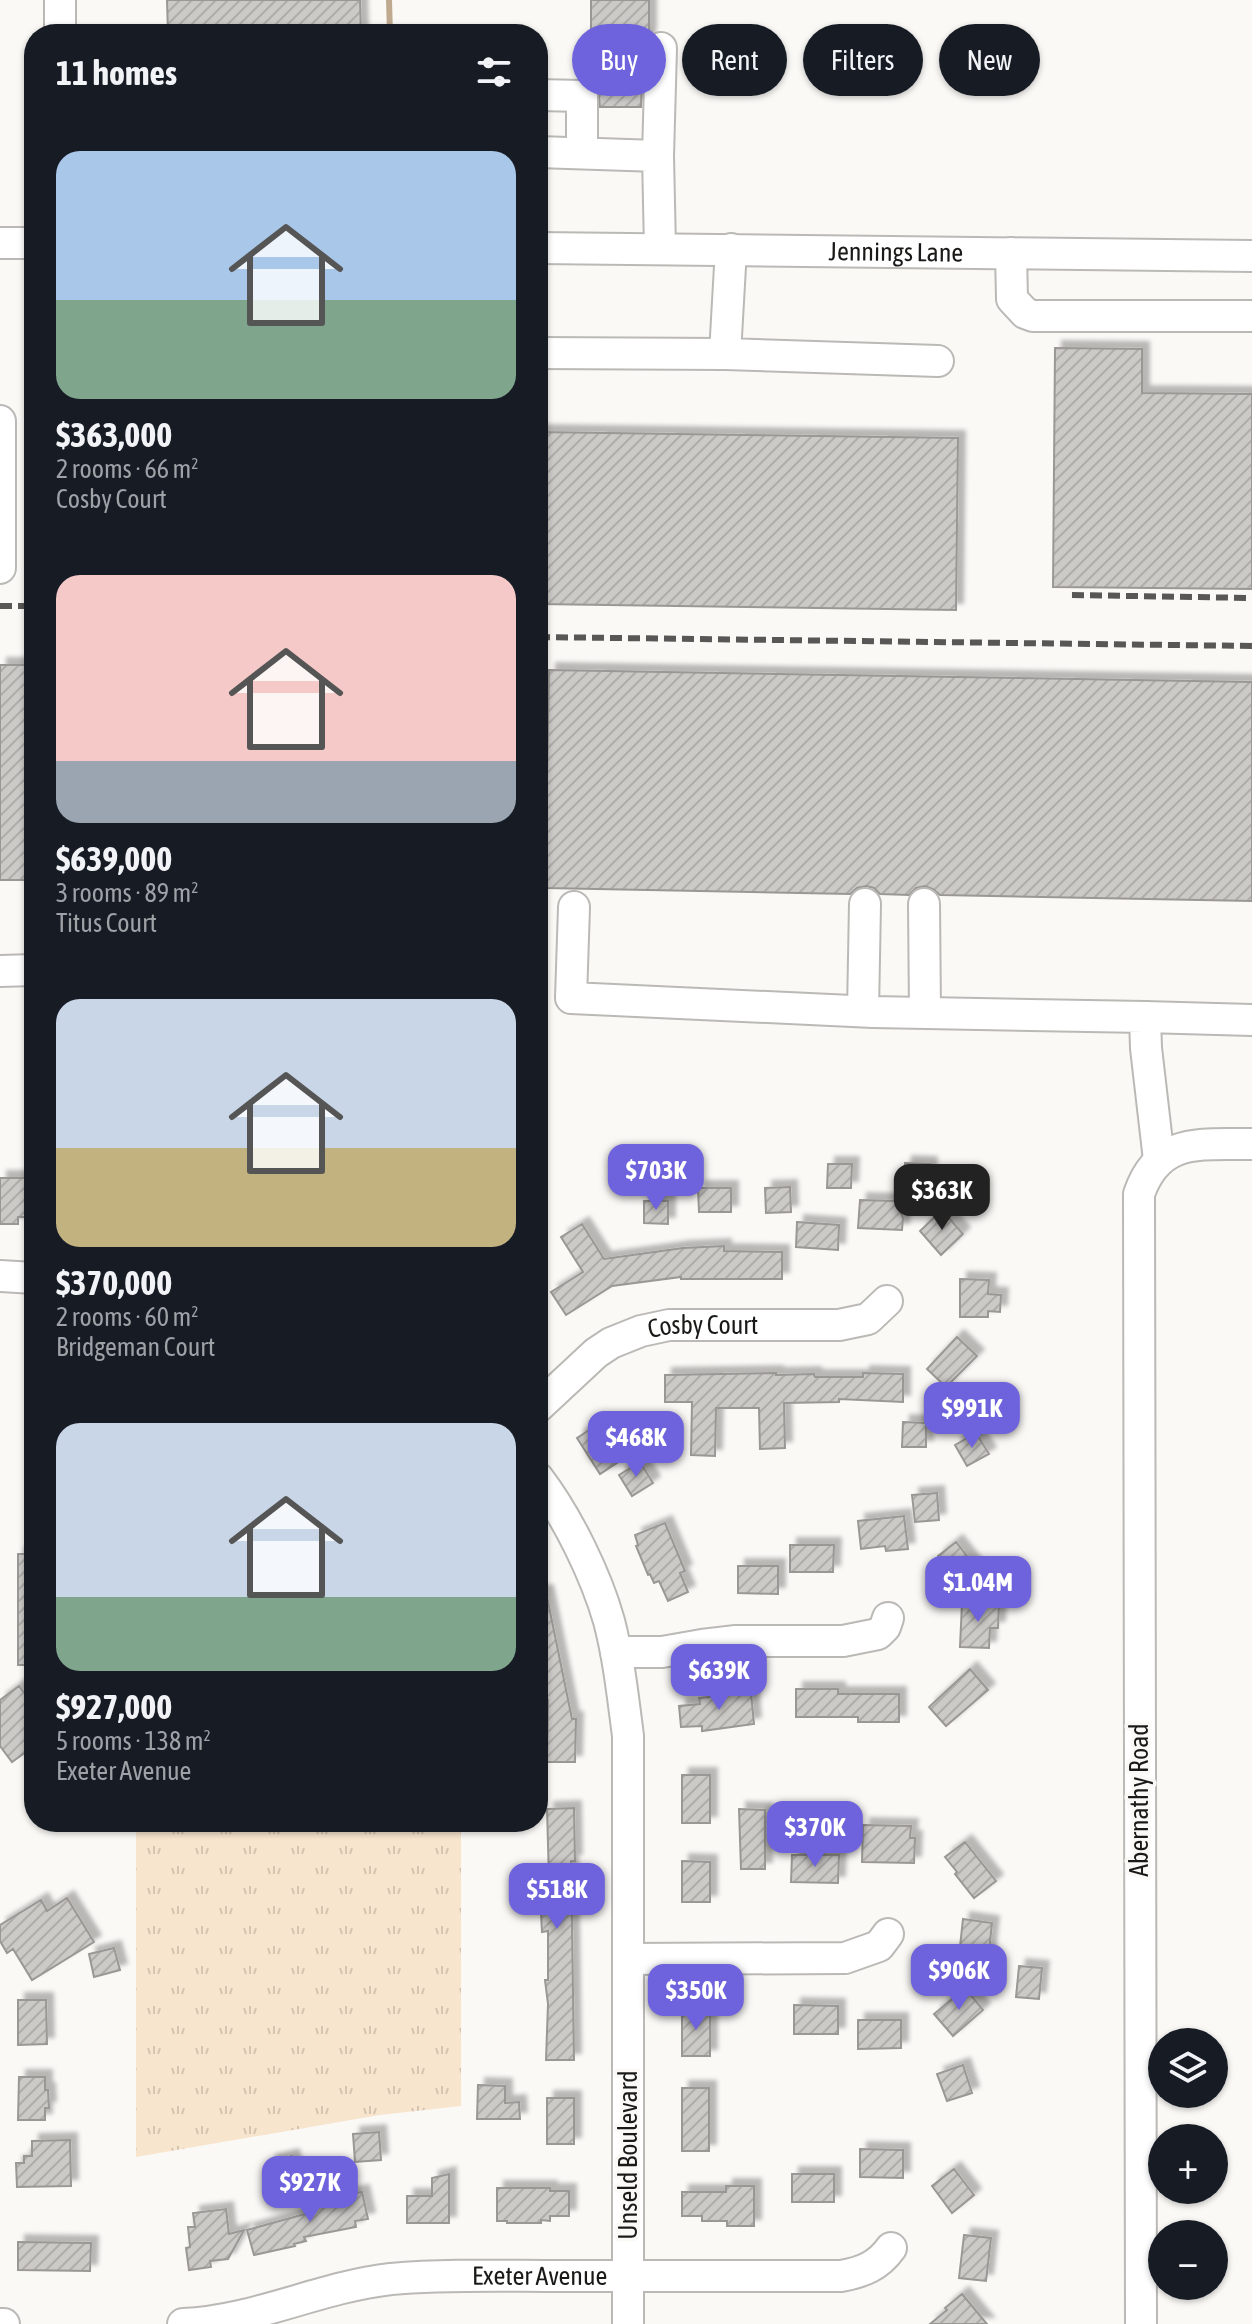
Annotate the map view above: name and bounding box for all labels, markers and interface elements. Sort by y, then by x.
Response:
chip: Buy [572,24,666,96]
chip: Rent [682,24,787,96]
chip: Filters [803,24,923,96]
chip: New [939,24,1040,96]
icon: filters [472,50,516,94]
text: 11 homes [56,53,177,92]
icon: home [214,203,358,347]
street label: Jennings Lane [829,236,963,268]
text: $363,000 [56,415,172,454]
text: 2 rooms · 66 m² [56,454,198,484]
text: Cosby Court [56,484,167,514]
icon: home [214,627,358,771]
text: $639,000 [56,839,172,878]
text: 3 rooms · 89 m² [56,878,198,908]
text: Titus Court [56,908,157,938]
icon: home [214,1051,358,1195]
pin: $703K [600,1144,712,1212]
text: $703K [626,1155,686,1185]
pin: $363K [886,1164,998,1232]
text: $363K [912,1175,972,1205]
text: $370,000 [56,1263,172,1302]
text: 2 rooms · 60 m² [56,1302,198,1332]
street label: Cosby Court [645,1310,758,1344]
text: Bridgeman Court [56,1332,215,1362]
pin: $991K [916,1382,1028,1450]
text: $991K [942,1393,1002,1423]
pin: $468K [580,1411,692,1479]
text: $468K [606,1422,666,1452]
icon: home [214,1475,358,1619]
pin: $1.04M [913,1556,1043,1624]
text: $1.04M [943,1567,1013,1597]
pin: $639K [663,1644,775,1712]
text: $639K [689,1655,749,1685]
text: $927,000 [56,1687,172,1726]
street label: Abernathy Road [1124,1723,1154,1877]
text: 5 rooms · 138 m² [56,1726,211,1756]
text: Exeter Avenue [56,1756,191,1786]
pin: $370K [759,1801,871,1869]
text: $370K [785,1812,845,1842]
pin: $518K [501,1863,613,1931]
text: $518K [527,1874,587,1904]
pin: $906K [903,1944,1015,2012]
text: $906K [929,1955,989,1985]
pin: $350K [640,1964,752,2032]
text: $350K [666,1975,726,2005]
map controls [1148,2028,1228,2300]
button: layers [1148,2028,1228,2108]
street label: Unseld Boulevard [613,2070,643,2240]
button: + [1148,2124,1228,2204]
pin: $927K [254,2156,366,2224]
text: $927K [280,2167,340,2197]
button: − [1148,2220,1228,2300]
street label: Exeter Avenue [472,2261,607,2291]

